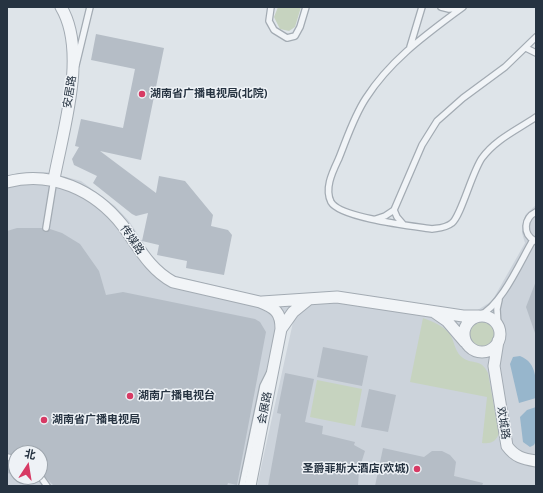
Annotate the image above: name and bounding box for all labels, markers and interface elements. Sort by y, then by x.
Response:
street label: 安居路 [61,75,79,109]
place label: 湖南省广播电视局(北院) [150,87,267,101]
marker: 湖南省广播电视局(北院) [137,89,147,99]
street label: 传媒路 [117,223,147,257]
place label: 湖南广播电视台 [138,389,215,403]
marker: 湖南广播电视台 [125,391,135,401]
street label: 会展路 [255,391,275,425]
street label: 欢城路 [494,406,512,440]
place label: 湖南省广播电视局 [52,413,140,427]
marker: 湖南省广播电视局 [39,415,49,425]
north arrow [8,445,48,485]
text: 北 [23,445,37,462]
place label: 圣爵菲斯大酒店(欢城) [303,462,409,476]
marker: 圣爵菲斯大酒店(欢城) [412,464,422,474]

